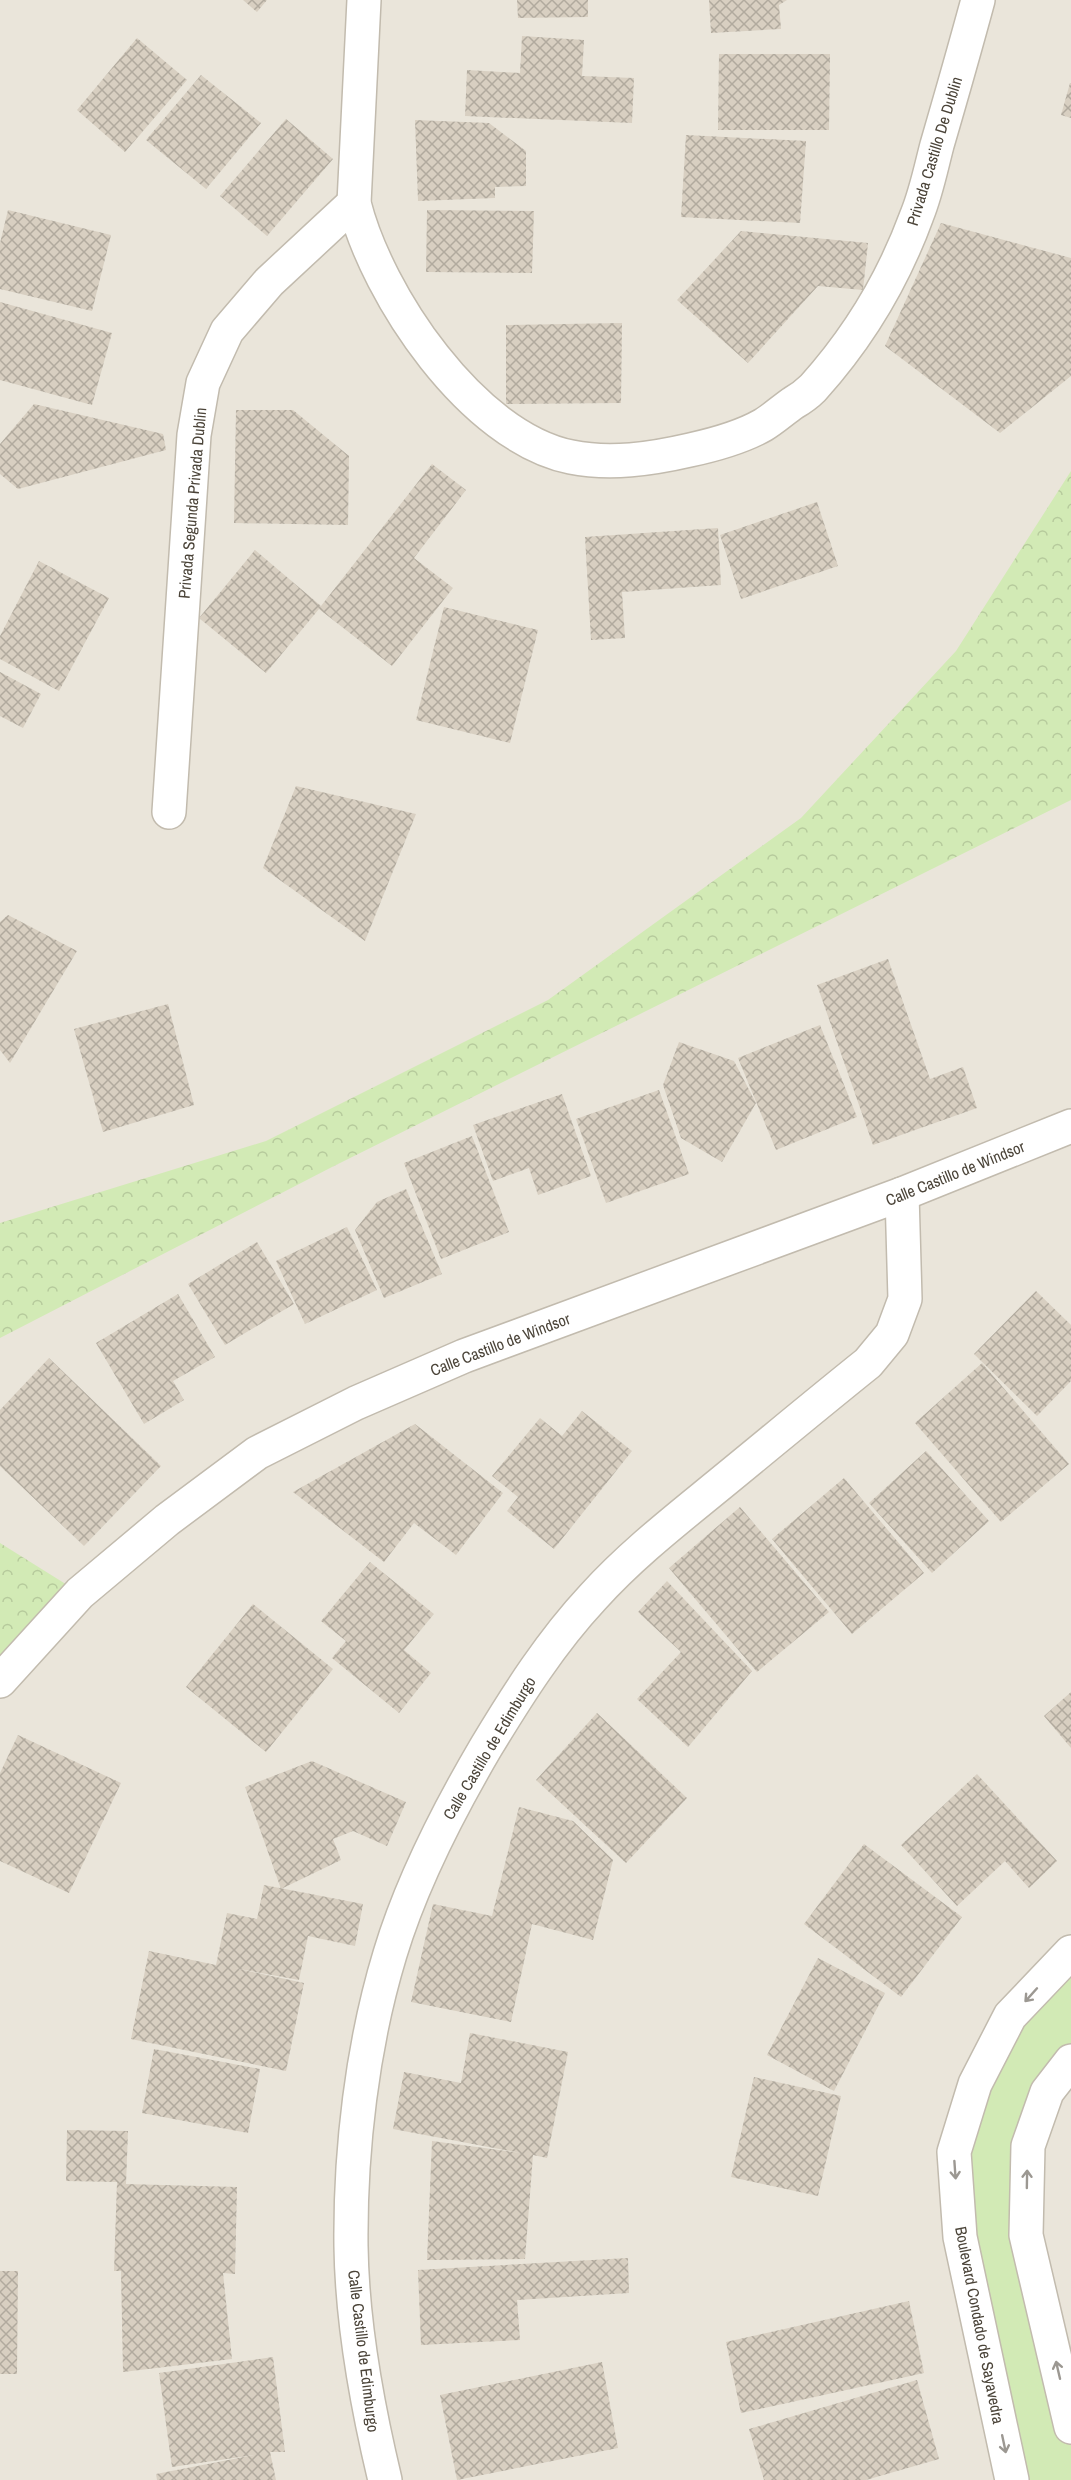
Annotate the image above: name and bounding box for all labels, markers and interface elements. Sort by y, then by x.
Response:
street label: Privada Castillo De Dublin [901,74,967,228]
street label: Privada Segunda Privada Dublin [173,406,211,600]
street label: Calle Castillo de Windsor [882,1135,1028,1211]
street label: Calle Castillo de Windsor [427,1307,574,1381]
street label: Calle Castillo de Edimburgo [438,1672,540,1824]
one-way arrow [1023,1987,1038,2002]
one-way arrow [950,2159,961,2179]
one-way arrow [1022,2169,1033,2189]
street label: Boulevard Condado de Sayavedra [950,2224,1010,2426]
street label: Calle Castillo de Edimburgo [343,2269,385,2433]
one-way arrow [1051,2361,1063,2380]
one-way arrow [999,2434,1010,2453]

